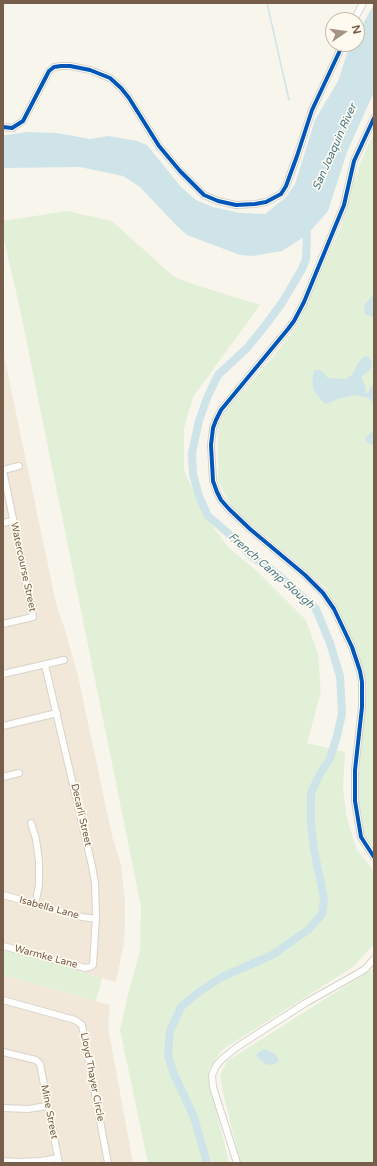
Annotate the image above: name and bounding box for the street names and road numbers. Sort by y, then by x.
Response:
street label: Watercourse Street [8,521,38,613]
street label: Decarli Street [68,783,94,847]
street label: Isabella Lane [18,894,80,922]
street label: Warmke Lane [13,943,79,971]
street label: Lloyd Thayer Circle [78,1032,106,1122]
street label: Mine Street [38,1084,60,1140]

